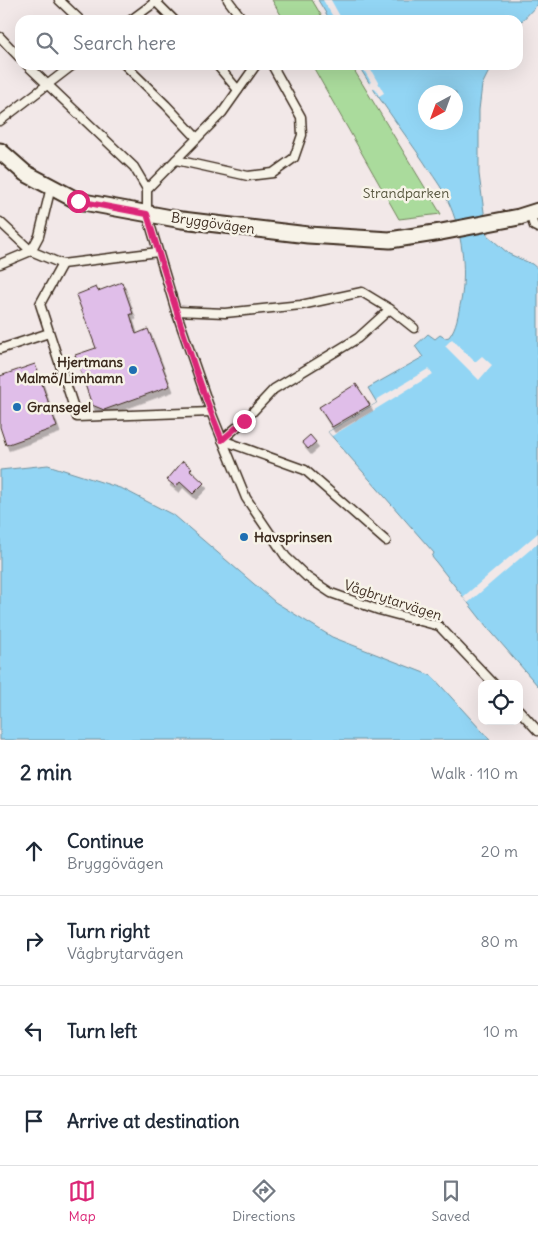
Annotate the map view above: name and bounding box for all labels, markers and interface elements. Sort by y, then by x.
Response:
search box [15,15,523,70]
icon: search [33,29,61,57]
text: Search here [73,31,176,55]
north arrow [418,85,463,130]
park label: Strandparken [363,184,449,202]
route start [67,190,90,213]
street label: Bryggövägen [170,208,256,238]
place label: Hjertmans Malmö/Limhamn [16,353,124,387]
marker: Hjertmans Malmö/Limhamn [127,364,139,376]
place label: Gransegel [27,398,91,416]
marker: Gransegel [11,401,23,413]
route end [233,410,256,433]
place label: Havsprinsen [254,528,332,546]
marker: Havsprinsen [238,531,250,543]
street label: Vågbrytarvägen [342,576,444,624]
map controls [478,680,523,725]
button: locate [478,680,523,725]
text: 2 min [20,759,72,786]
text: Walk · 110 m [431,763,518,783]
text: Continue [67,829,144,853]
icon: ahead [20,837,48,865]
text: 20 m [481,841,518,861]
text: Bryggövägen [67,853,164,873]
text: Turn right [67,919,150,943]
icon: right [20,927,48,955]
text: 80 m [480,931,518,951]
text: Vågbrytarvägen [67,943,183,963]
icon: left [20,1017,48,1045]
text: Turn left [67,1019,137,1043]
text: 10 m [483,1021,518,1041]
icon: arrive [20,1107,48,1135]
text: Arrive at destination [67,1109,240,1133]
tab: Map [68,1177,96,1225]
tab: Directions [232,1177,295,1225]
tab: Saved [432,1177,470,1225]

